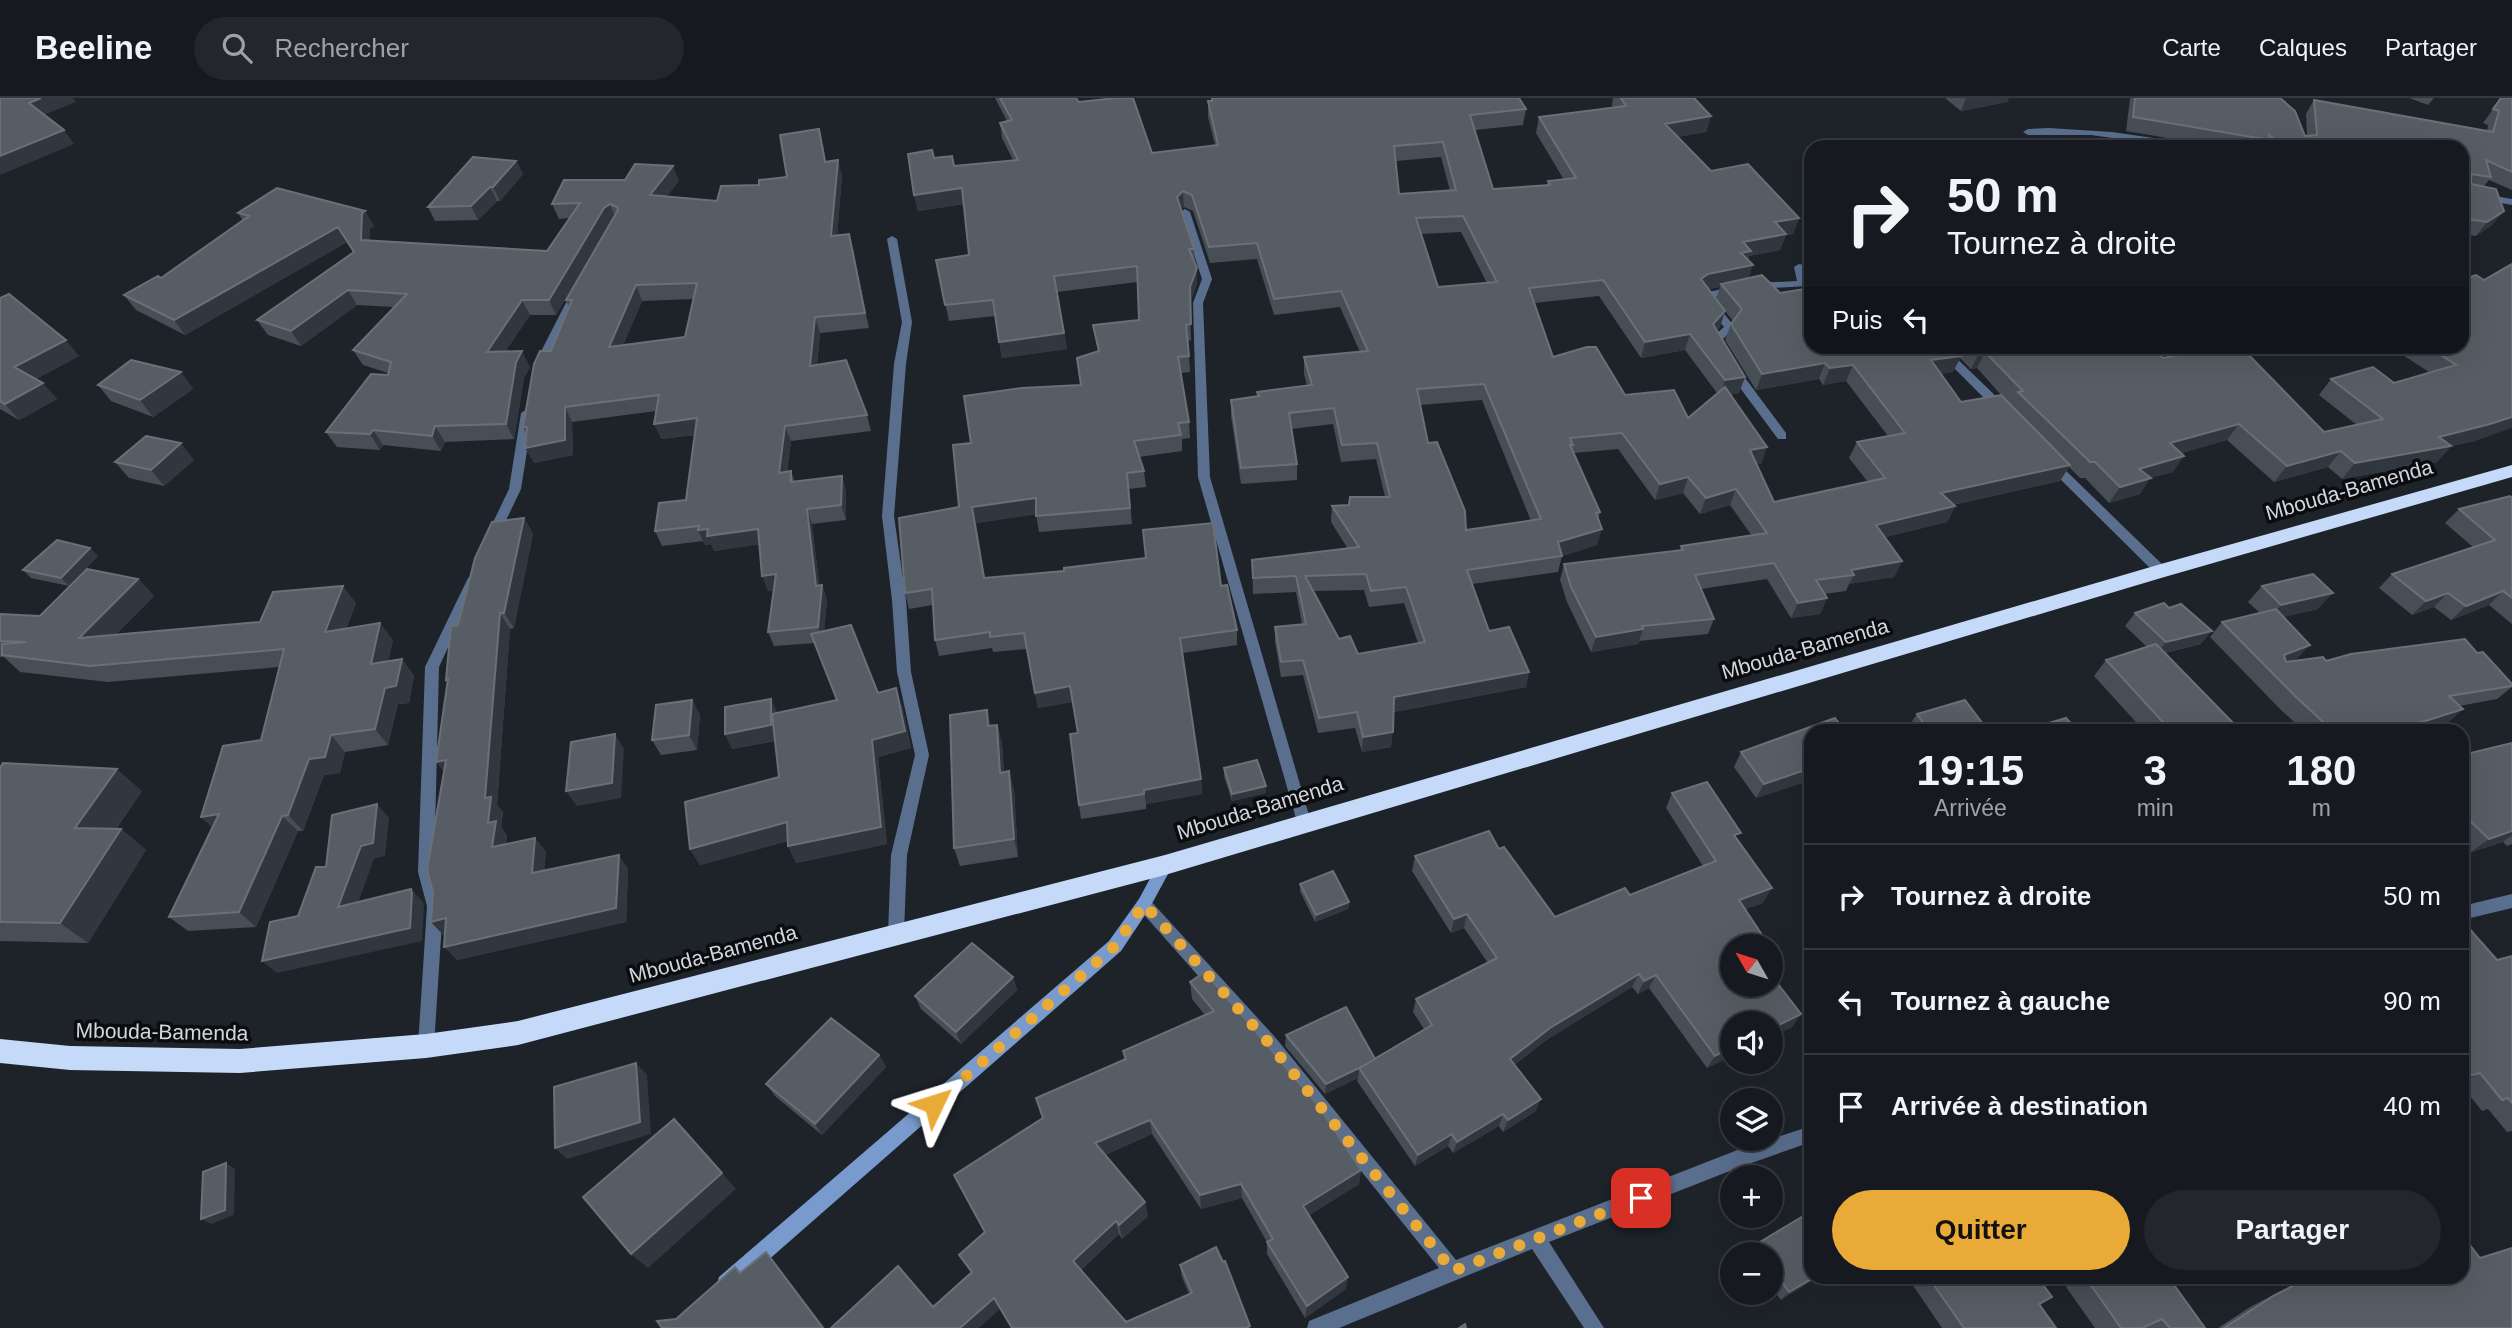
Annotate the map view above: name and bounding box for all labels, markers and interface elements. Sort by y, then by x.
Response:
search box [194,17,684,80]
text: Beeline [35,29,152,66]
icon: search [218,29,256,67]
text: Rechercher [274,33,409,63]
text: Carte [2162,34,2221,61]
text: Calques [2259,34,2347,61]
text: Partager [2385,34,2477,61]
icon: right [1832,168,1923,259]
text: 50 m [1947,168,2059,222]
text: Tournez à droite [1947,225,2176,261]
icon: left [1897,301,1935,339]
text: Puis [1832,305,1883,335]
street label: Mbouda-Bamenda [2263,455,2435,524]
street label: Mbouda-Bamenda [1719,614,1891,683]
text: 19:15 [1917,747,2024,794]
text: 3 [2143,747,2167,794]
text: 180 [2286,747,2356,794]
street label: Mbouda-Bamenda [1174,771,1346,844]
text: Arrivée [1934,795,2007,821]
text: min [2137,795,2174,821]
text: m [2312,795,2331,821]
icon: right [1832,878,1870,916]
text: Tournez à droite [1891,881,2091,911]
text: 50 m [2383,881,2441,911]
street label: Mbouda-Bamenda [626,920,800,987]
north arrow [1720,934,1783,998]
map controls [1720,934,1783,1305]
icon: left [1832,983,1870,1021]
text: Tournez à gauche [1891,986,2110,1016]
text: 90 m [2383,986,2441,1016]
button: sound [1720,1011,1783,1074]
street label: Mbouda-Bamenda [75,1018,249,1045]
position arrow [897,1067,971,1141]
button: layers [1720,1088,1783,1151]
icon: arrive [1832,1088,1870,1126]
text: Arrivée à destination [1891,1091,2148,1121]
text: 40 m [2383,1091,2441,1121]
button: + [1720,1165,1783,1228]
pin [1611,1168,1671,1228]
icon: arrive [1622,1179,1660,1217]
button: Quitter [1832,1190,2130,1270]
button: Partager [2144,1190,2441,1270]
button: − [1720,1242,1783,1305]

